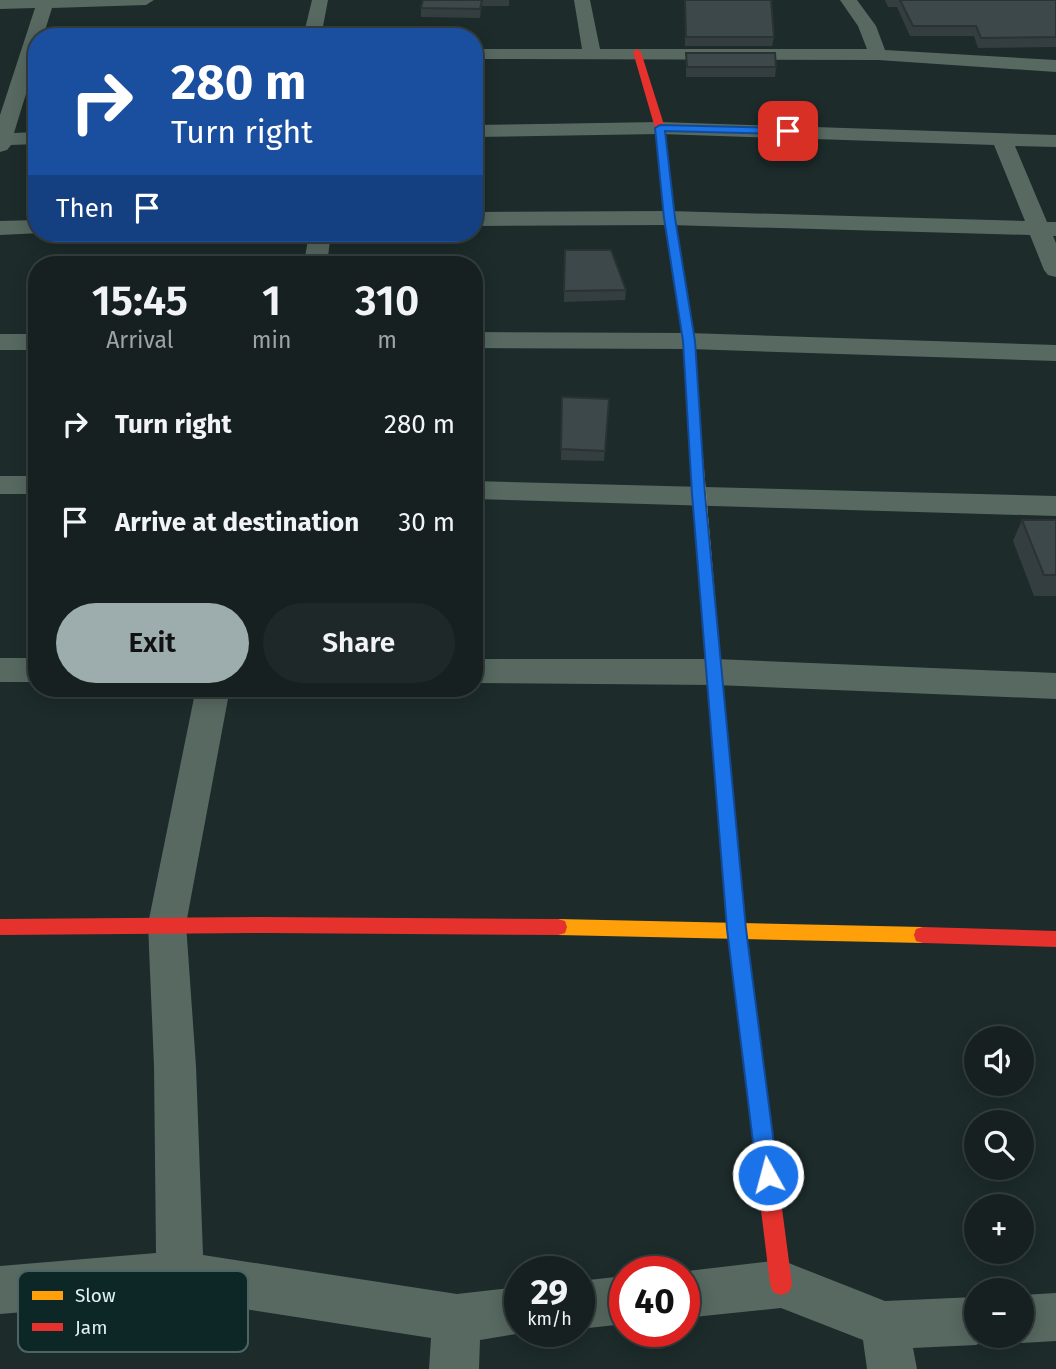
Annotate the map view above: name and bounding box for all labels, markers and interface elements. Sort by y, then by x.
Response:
text: 280 m [171,53,307,112]
icon: right [56,56,147,147]
pin [758,101,818,161]
icon: arrive [769,112,807,150]
text: Turn right [171,113,313,151]
icon: arrive [128,189,166,227]
text: Then [56,193,114,224]
text: 15:45 [92,276,188,326]
text: 1 [262,276,281,326]
text: 310 [355,276,419,326]
text: Arrival [106,326,174,354]
text: min [252,326,291,354]
text: m [377,326,397,354]
icon: right [56,405,94,443]
text: Turn right [115,409,232,440]
text: 280 m [384,409,455,440]
icon: arrive [56,503,94,541]
text: Arrive at destination [115,507,359,538]
text: 30 m [398,507,455,538]
button: Exit [56,603,249,683]
button: Share [263,603,455,683]
map controls [964,1026,1034,1348]
button: sound [964,1026,1034,1096]
button: search [964,1110,1034,1180]
position arrow [731,1138,805,1212]
button: + [964,1194,1034,1264]
speed limit sign: 40 [609,1256,700,1347]
legend [18,1271,248,1352]
text: 29 [531,1271,568,1313]
button: − [964,1278,1034,1348]
text: Slow [75,1284,116,1307]
text: km/h [527,1308,572,1330]
text: Jam [75,1316,107,1339]

